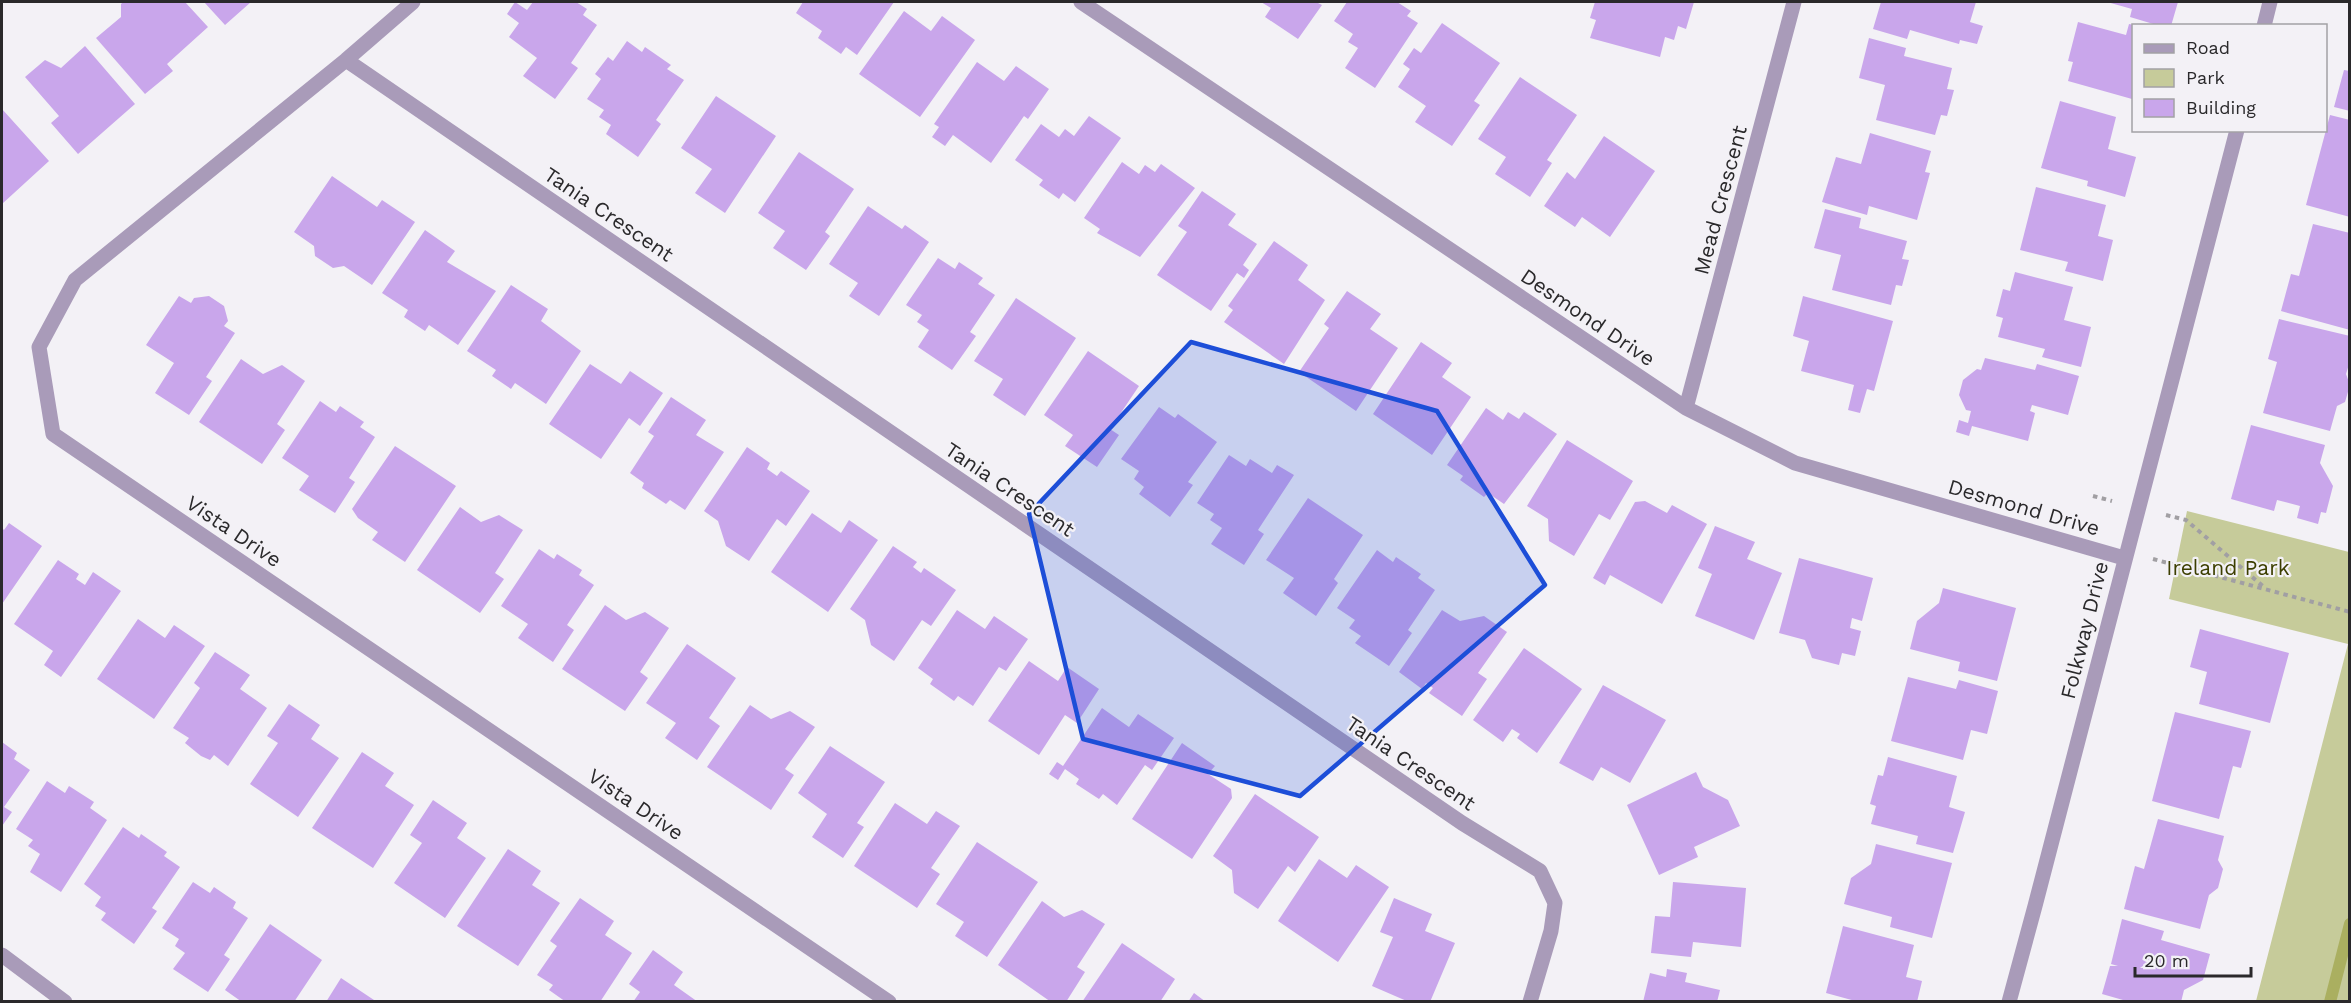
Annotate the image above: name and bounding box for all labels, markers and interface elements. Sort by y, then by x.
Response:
legend [2132,24,2327,132]
text: Road [2186,37,2230,58]
text: Park [2186,67,2225,88]
text: Building [2186,97,2256,118]
street label: Mead Crescent [1688,122,1752,277]
street label: Tania Crescent [539,161,679,267]
street label: Desmond Drive [1516,263,1660,371]
street label: Tania Crescent [940,436,1080,542]
street label: Desmond Drive [1945,473,2103,541]
street label: Vista Drive [181,490,287,572]
park label: Ireland Park [2166,555,2290,580]
street label: Folkway Drive [2055,559,2113,701]
street label: Tania Crescent [1341,710,1481,816]
street label: Vista Drive [583,763,689,845]
scale bar [2135,940,2250,978]
text: 20 m [2144,950,2189,971]

